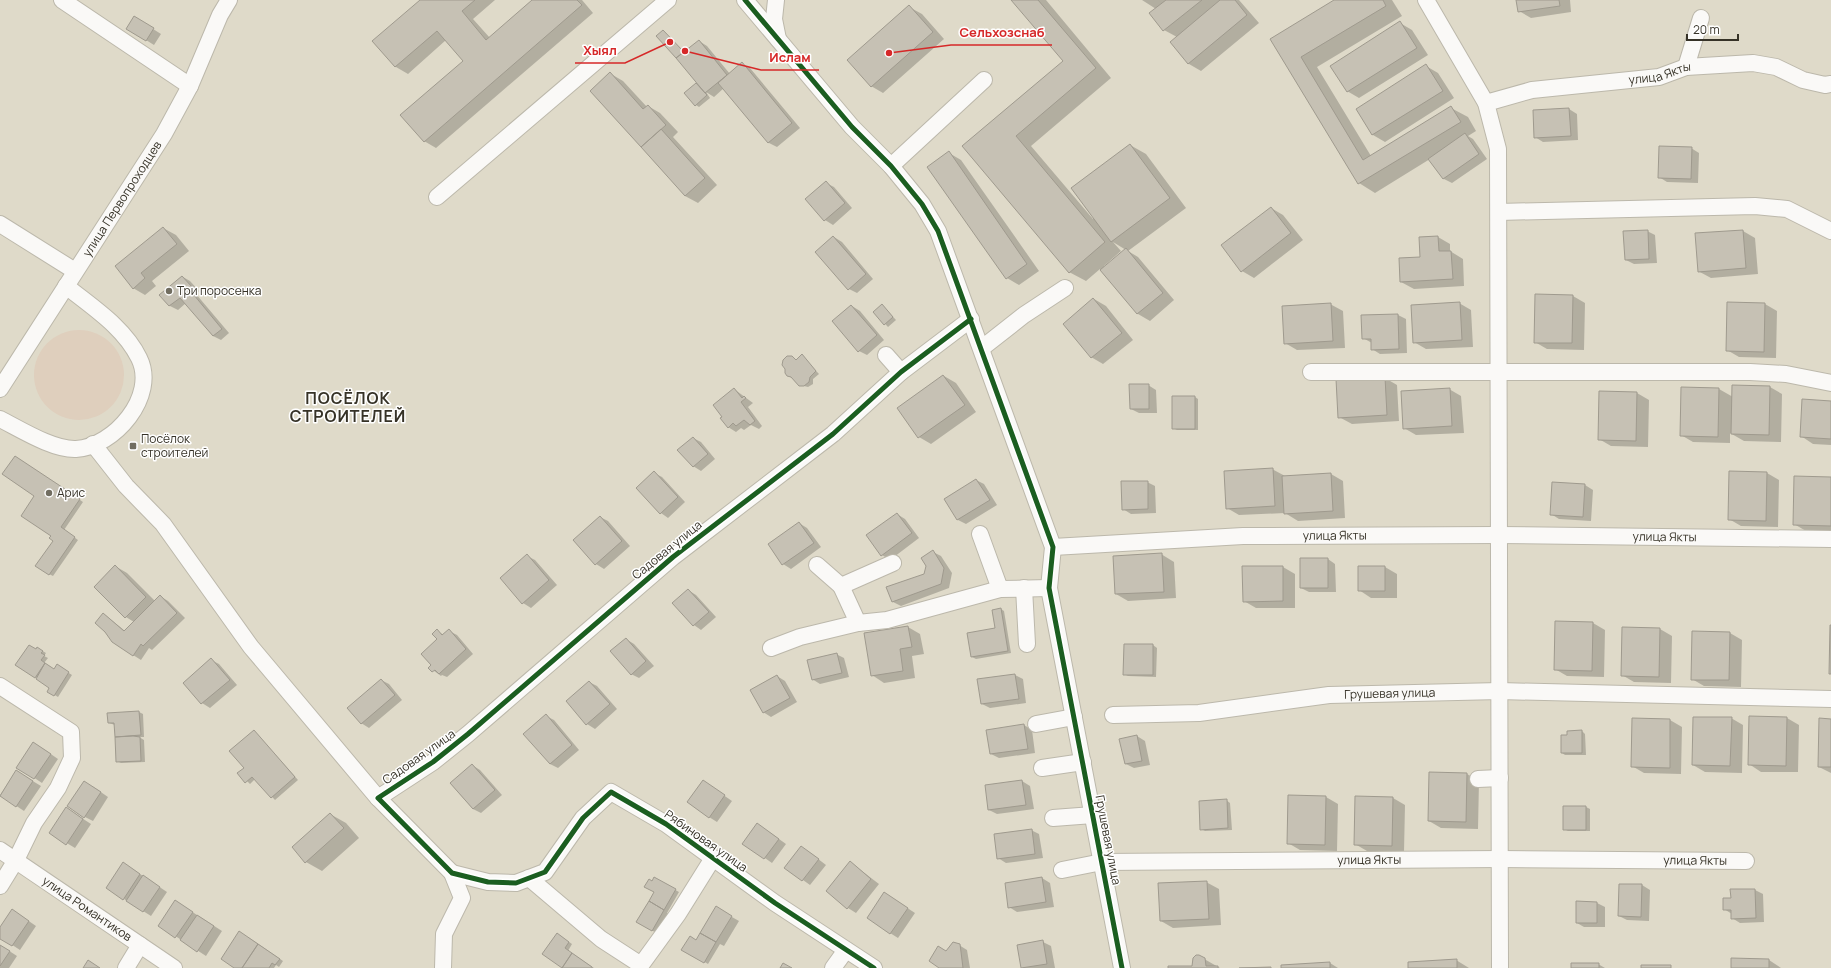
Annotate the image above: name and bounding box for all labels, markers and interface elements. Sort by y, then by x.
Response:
scale bar [1687,16,1738,42]
callout: Сельхозснаб [951,20,1052,45]
text: 20 m [1693,21,1720,38]
text: Сельхозснаб [959,23,1045,41]
callout: Хыял [575,38,625,63]
text: Хыял [583,41,617,59]
callout: Ислам [761,45,819,70]
text: Ислам [769,48,811,66]
street label: улица Якты [1628,58,1691,88]
street label: улица Первопроходцев [78,137,166,260]
place label: Три поросенка [177,282,261,299]
marker: Три поросенка [164,286,174,296]
district label: ПОСЁЛОК СТРОИТЕЛЕЙ [290,387,406,427]
place label: Посёлок строителей [141,430,208,461]
marker: Посёлок строителей [128,441,138,451]
place label: Арис [57,484,86,501]
marker: Арис [44,488,54,498]
street label: Садовая улица [628,516,705,583]
street label: улица Якты [1303,527,1367,544]
street label: улица Якты [1633,528,1697,545]
street label: Грушевая улица [1344,684,1435,703]
street label: Садовая улица [379,725,459,788]
street label: Грушевая улица [1091,794,1126,886]
street label: Рябиновая улица [661,806,751,876]
street label: улица Якты [1337,851,1401,868]
street label: улица Якты [1663,851,1727,869]
street label: улица Романтиков [39,872,136,945]

